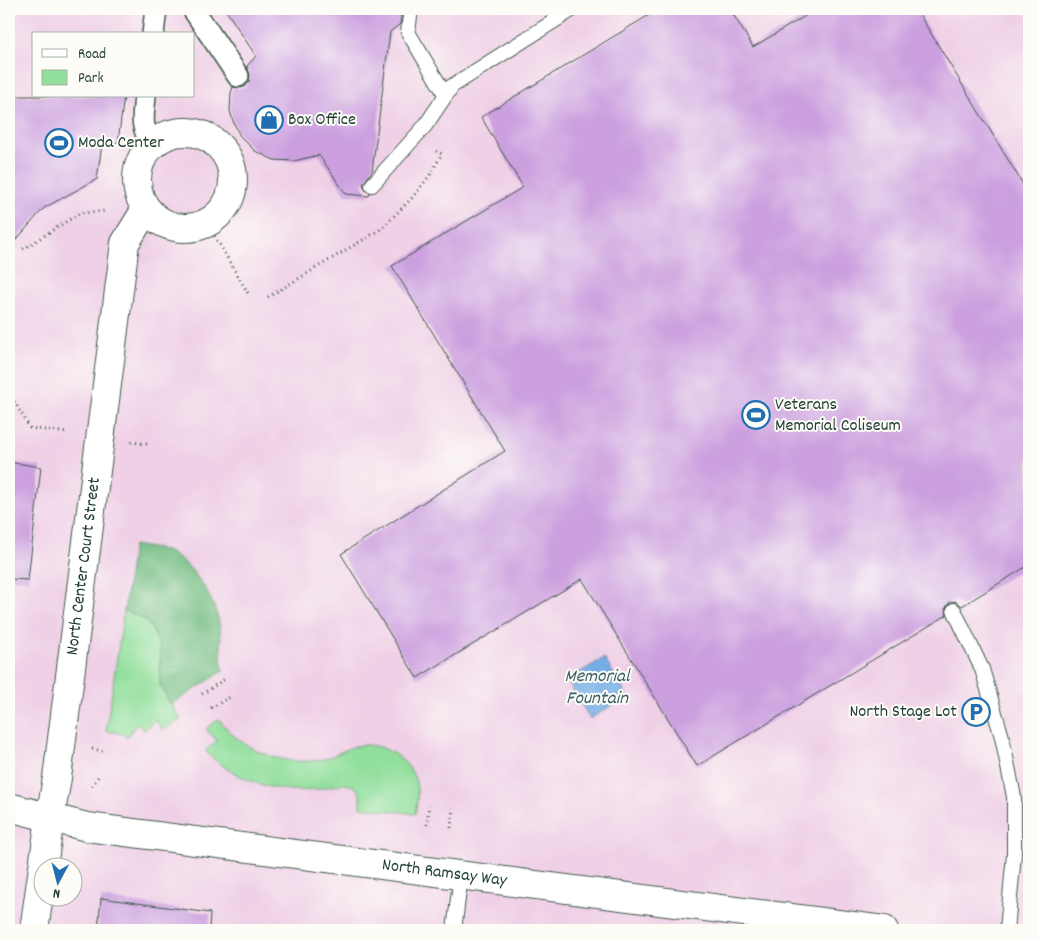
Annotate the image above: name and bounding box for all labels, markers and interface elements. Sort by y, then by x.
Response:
legend [32,32,195,98]
text: Road [78,44,106,66]
text: Park [78,68,104,90]
shop icon: Box Office [254,105,284,135]
place label: Box Office [288,108,356,133]
sports icon: Moda Center [44,128,74,158]
place label: Moda Center [78,131,164,156]
place label: Veterans Memorial Coliseum [775,393,901,439]
sports icon: Veterans Memorial Coliseum [741,400,771,430]
street label: North Center Court Street [60,476,108,657]
water label: Memorial Fountain [565,664,631,713]
parking icon: North Stage Lot [961,697,991,727]
place label: North Stage Lot [849,700,957,725]
street label: North Ramsay Way [381,853,509,894]
north arrow [32,856,82,906]
text: N [52,883,61,903]

